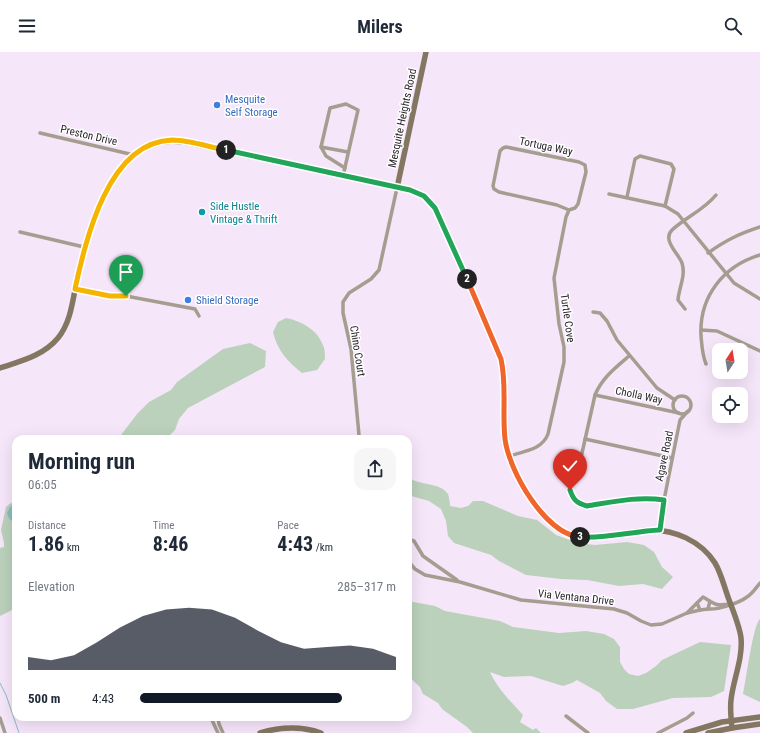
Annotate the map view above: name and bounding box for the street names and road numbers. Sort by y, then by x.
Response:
street label: Mesquite Heights Road [386,67,419,169]
street label: Preston Drive [59,123,119,148]
street label: Tortuga Way [518,135,574,159]
street label: Turtle Cove [558,293,577,343]
street label: Chino Court [347,325,368,377]
street label: Cholla Way [614,384,664,407]
street label: Agave Road [653,430,676,483]
street label: Via Ventana Drive [537,587,615,608]

